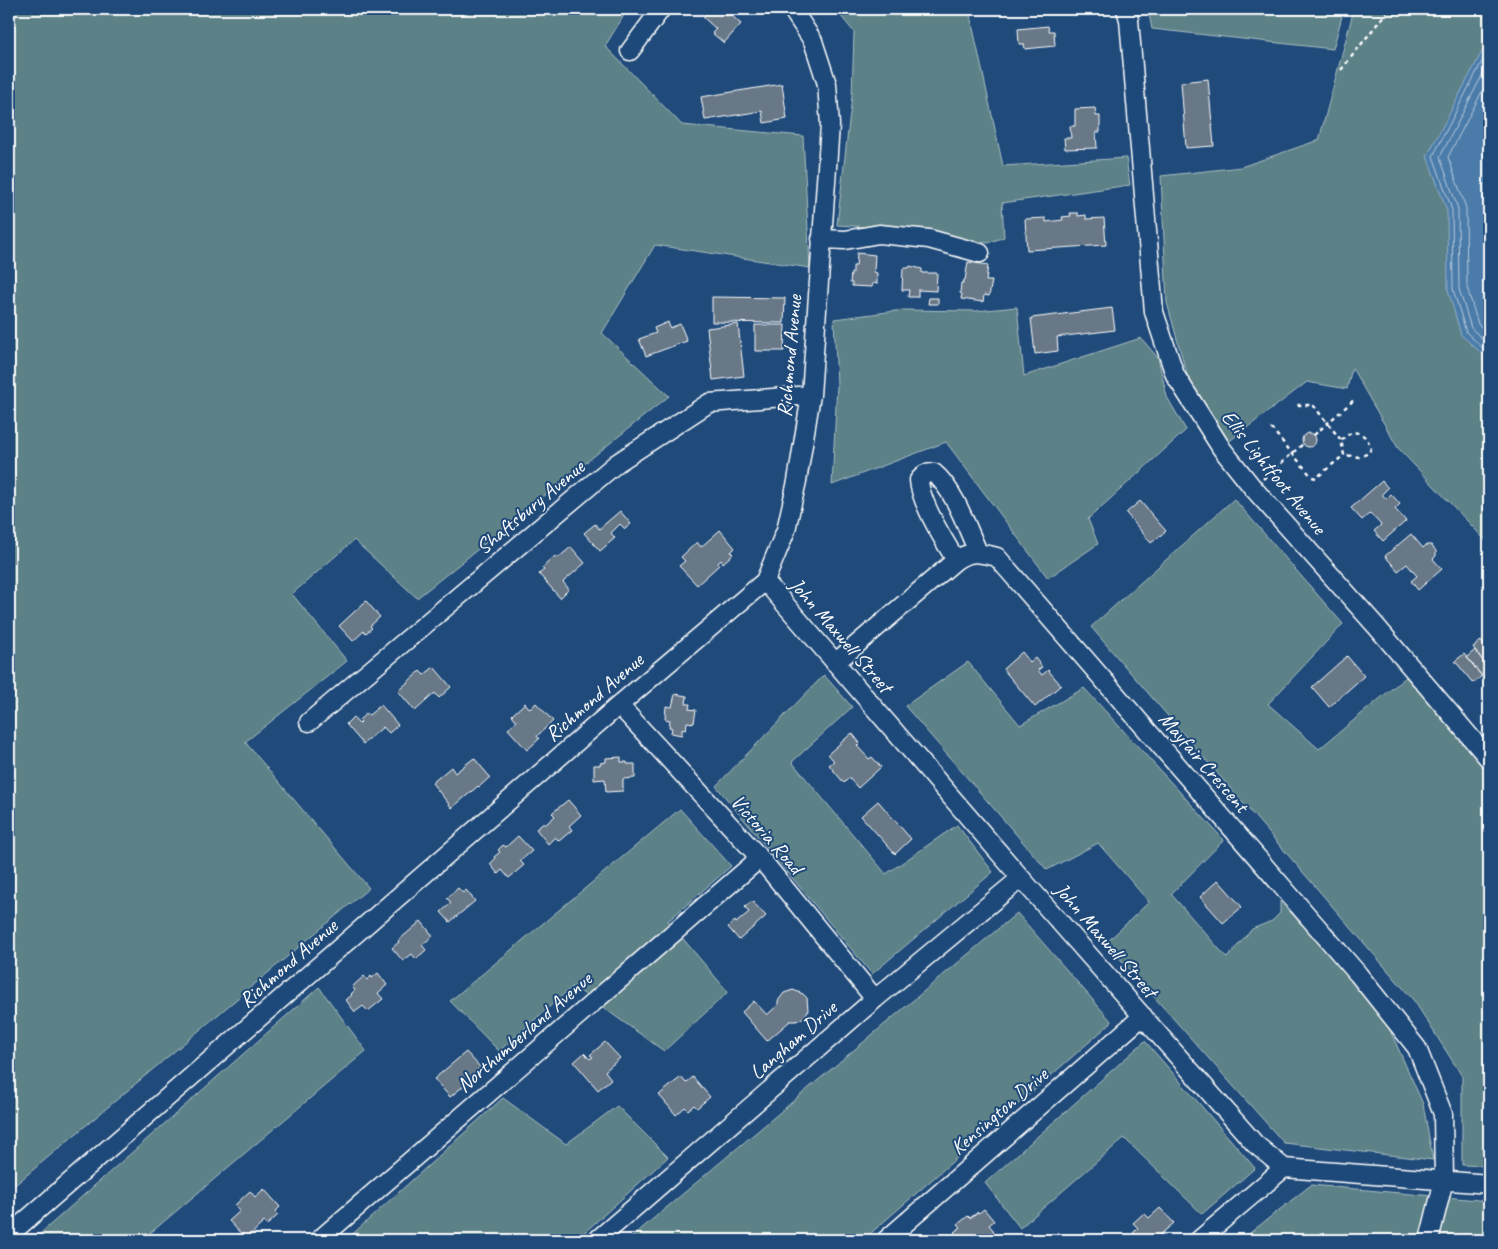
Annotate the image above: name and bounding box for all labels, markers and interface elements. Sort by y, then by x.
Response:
street label: Richmond Avenue [771,293,807,418]
street label: Ellis Lightfoot Avenue [1216,405,1333,541]
street label: Shaftsbury Avenue [470,453,590,560]
street label: John Maxwell Street [783,571,900,700]
street label: Richmond Avenue [539,646,650,747]
street label: Mayfair Crescent [1153,706,1256,819]
street label: Victoria Road [725,789,811,882]
street label: John Maxwell Street [1048,876,1165,1005]
street label: Richmond Avenue [233,912,344,1013]
street label: Northumberland Avenue [451,965,599,1098]
street label: Langham Drive [744,994,844,1085]
street label: Kensington Drive [945,1061,1054,1160]

